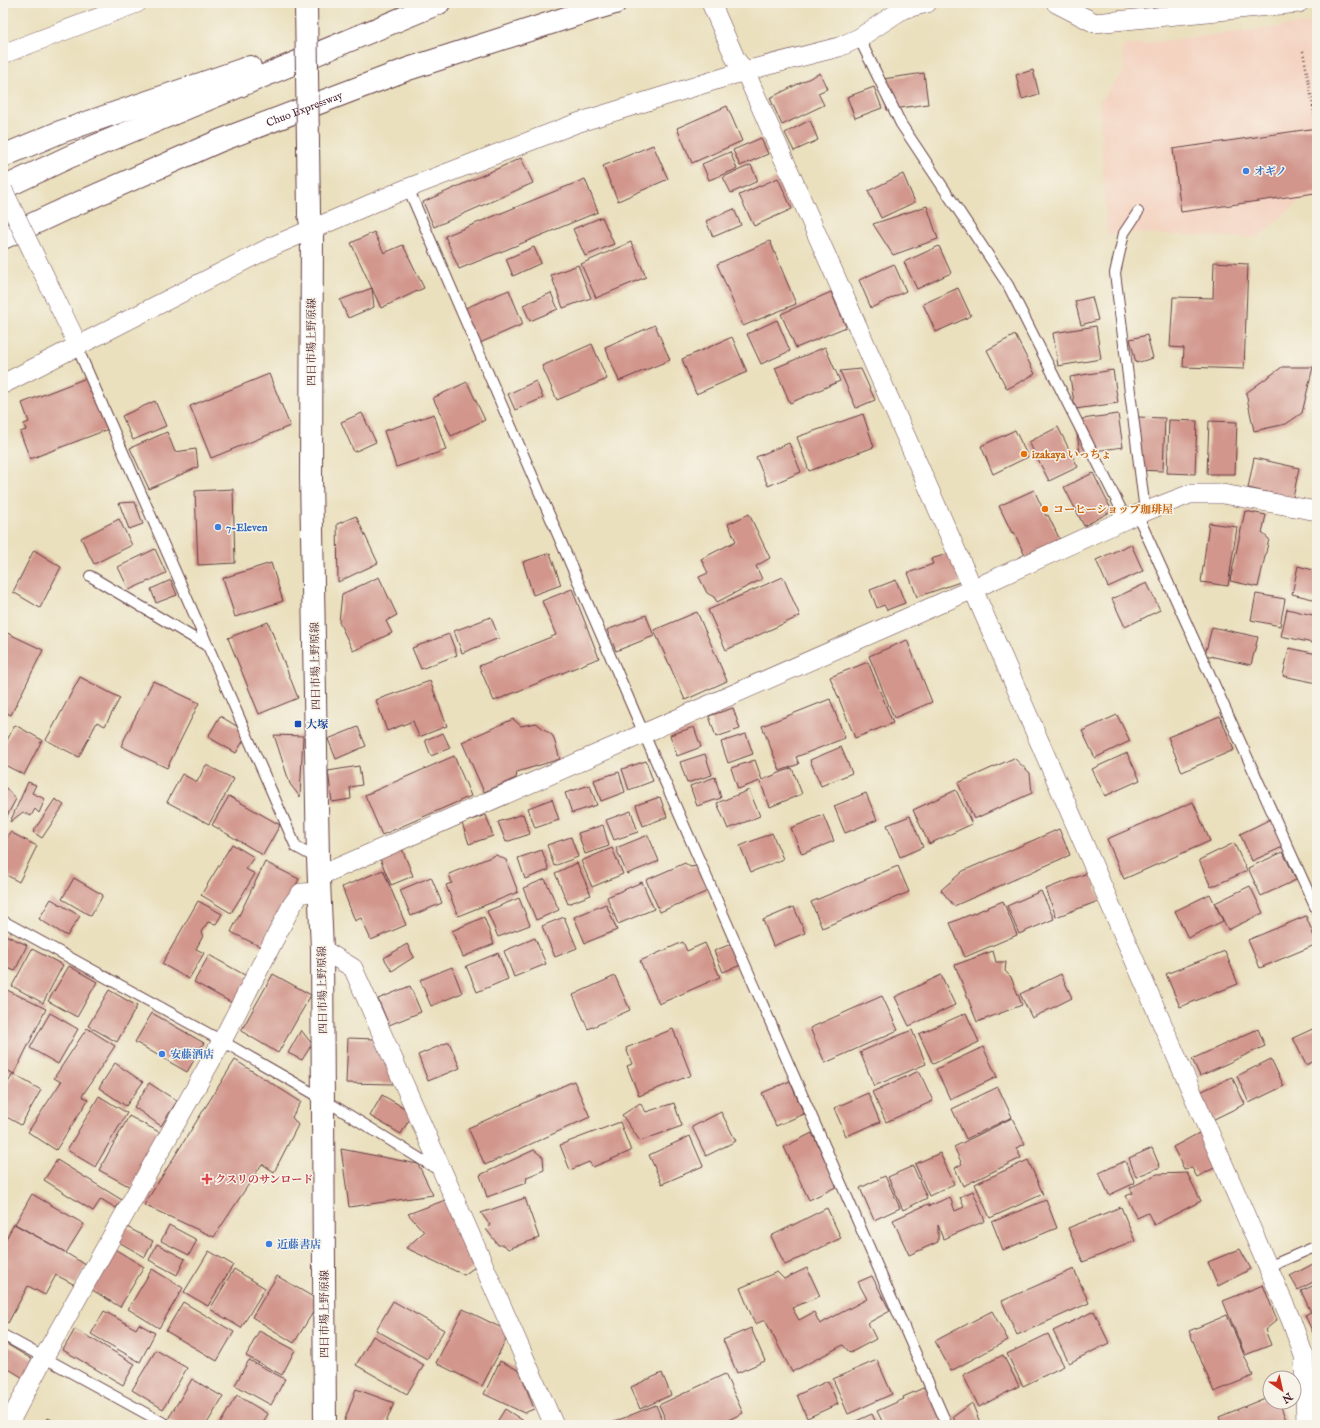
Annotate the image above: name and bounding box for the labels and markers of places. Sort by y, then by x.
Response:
place label: オギノ [1254,165,1287,179]
marker: オギノ [1241,166,1251,176]
place label: izakaya いっちょ [1032,448,1112,462]
marker: izakaya いっちょ [1019,449,1029,459]
place label: コーヒーショップ珈琲屋 [1053,503,1173,517]
marker: コーヒーショップ珈琲屋 [1040,504,1050,514]
place label: 7-Eleven [226,521,268,535]
marker: 7-Eleven [213,522,223,532]
place label: 大塚 [306,718,329,732]
marker: 大塚 [293,719,303,729]
place label: 安藤酒店 [170,1048,214,1062]
marker: 安藤酒店 [157,1049,167,1059]
place label: クスリのサンロード [215,1173,313,1187]
marker: クスリのサンロード [202,1174,212,1184]
place label: 近藤書店 [277,1238,321,1252]
marker: 近藤書店 [264,1239,274,1249]

